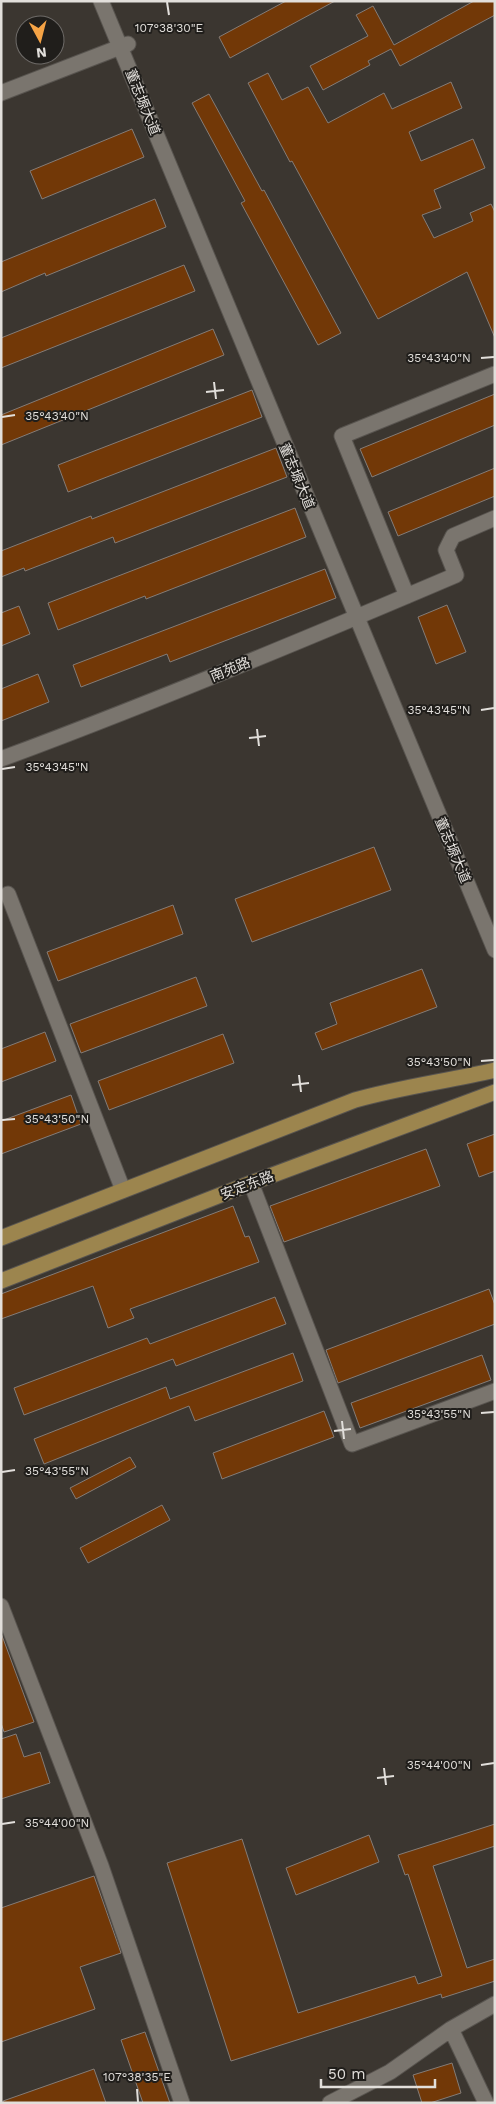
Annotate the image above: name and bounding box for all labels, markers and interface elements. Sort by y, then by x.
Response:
north arrow [15,15,65,65]
text: 107°38'30"E [135,21,203,35]
text: N [35,44,48,61]
street label: 董志塬大道 [122,67,164,137]
text: 35°43'40"N [407,351,471,365]
text: 35°43'40"N [25,409,89,423]
street label: 董志塬大道 [276,441,318,511]
street label: 南苑路 [208,654,252,684]
text: 35°43'45"N [407,703,471,717]
text: 35°43'45"N [25,760,89,774]
street label: 董志塬大道 [432,815,474,885]
text: 35°43'50"N [407,1055,471,1069]
text: 35°43'50"N [25,1112,89,1126]
street label: 安定东路 [218,1167,276,1203]
text: 35°43'55"N [407,1407,471,1421]
text: 35°43'55"N [25,1464,89,1478]
text: 35°44'00"N [407,1758,471,1772]
text: 35°44'00"N [25,1816,89,1830]
scale bar [321,2056,435,2088]
text: 50 m [328,2065,365,2083]
text: 107°38'35"E [103,2070,171,2084]

